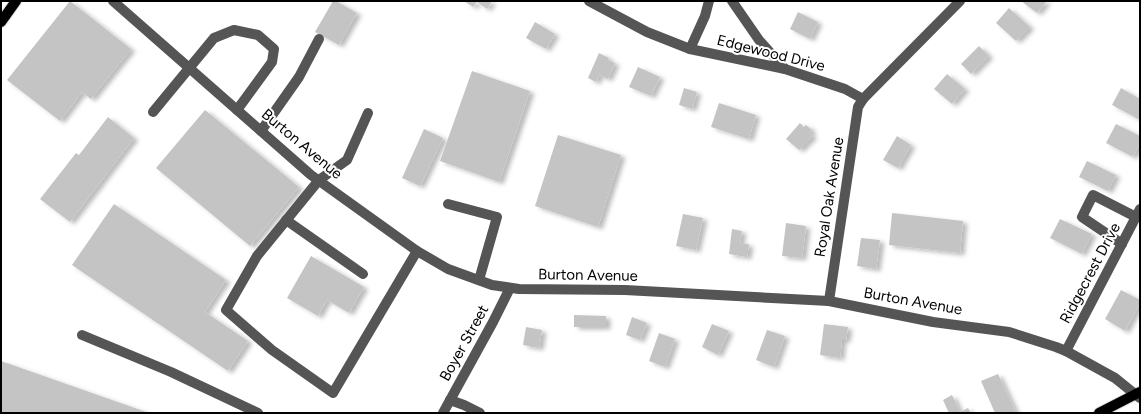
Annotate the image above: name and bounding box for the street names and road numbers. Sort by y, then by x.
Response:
street label: Edgewood Drive [715,31,827,75]
street label: Burton Avenue [258,105,346,183]
street label: Royal Oak Avenue [811,136,847,258]
street label: Ridgecrest Drive [1056,220,1124,326]
street label: Burton Avenue [538,265,638,285]
street label: Burton Avenue [862,283,964,319]
street label: Boyer Street [436,301,492,384]

